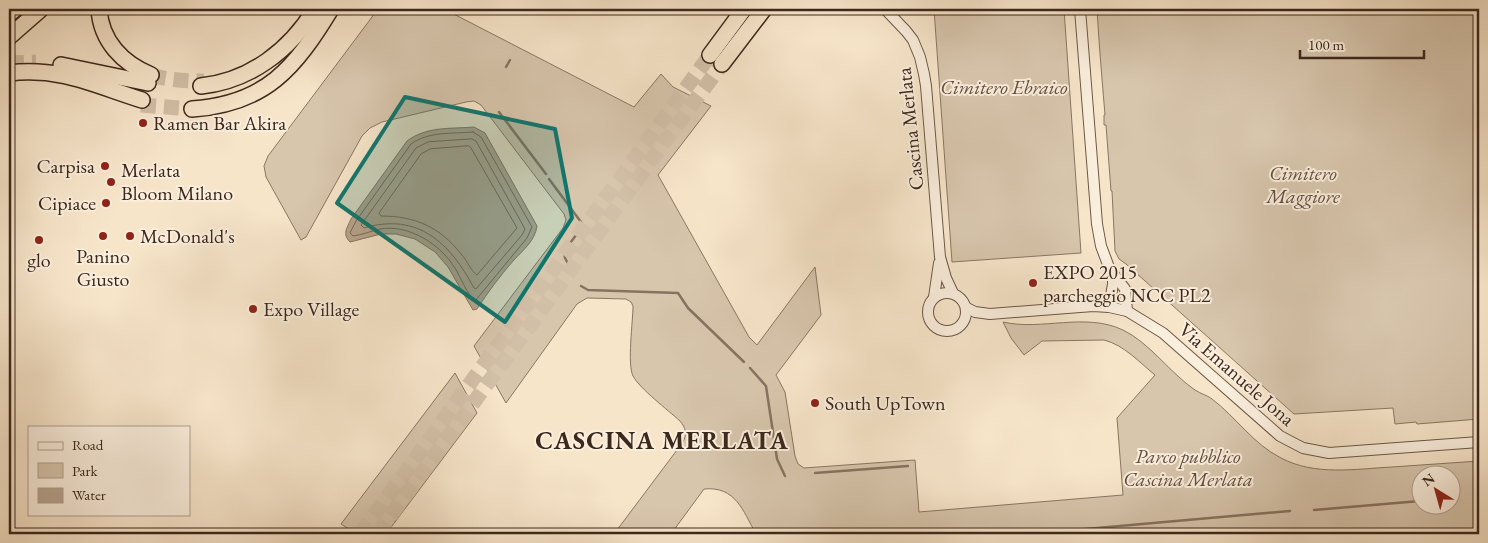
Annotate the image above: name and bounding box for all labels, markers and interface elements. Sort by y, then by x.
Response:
scale bar [1300,28,1424,60]
text: 100 m [1308,35,1345,54]
street label: Cascina Merlata [891,66,929,192]
park label: Cimitero Ebraico [940,74,1068,100]
place label: Ramen Bar Akira [153,110,286,136]
marker: Ramen Bar Akira [137,117,149,129]
place label: Carpisa [36,153,95,179]
place label: Merlata Bloom Milano [121,157,233,206]
marker: Carpisa [99,160,111,172]
park label: Cimitero Maggiore [1265,160,1340,209]
marker: Merlata Bloom Milano [105,176,117,188]
place label: Cipiace [38,190,96,216]
marker: Cipiace [100,197,112,209]
place label: McDonald's [140,223,235,249]
marker: Panino Giusto [97,230,109,242]
marker: McDonald's [124,230,136,242]
marker: glo [33,234,45,246]
place label: Panino Giusto [76,243,130,292]
place label: glo [27,247,51,273]
place label: EXPO 2015 parcheggio NCC PL2 [1043,259,1211,308]
marker: EXPO 2015 parcheggio NCC PL2 [1027,277,1039,289]
place label: Expo Village [263,296,359,322]
marker: Expo Village [247,303,259,315]
street label: Via Emanuele Jona [1174,316,1300,432]
place label: South UpTown [825,390,946,416]
marker: South UpTown [809,397,821,409]
district label: CASCINA MERLATA [535,424,789,456]
legend [28,426,190,516]
text: Road [72,435,104,454]
park label: Parco pubblico Cascina Merlata [1123,443,1253,492]
text: Park [72,461,99,480]
north arrow [1410,466,1460,516]
text: N [1418,469,1439,490]
text: Water [72,485,106,504]

